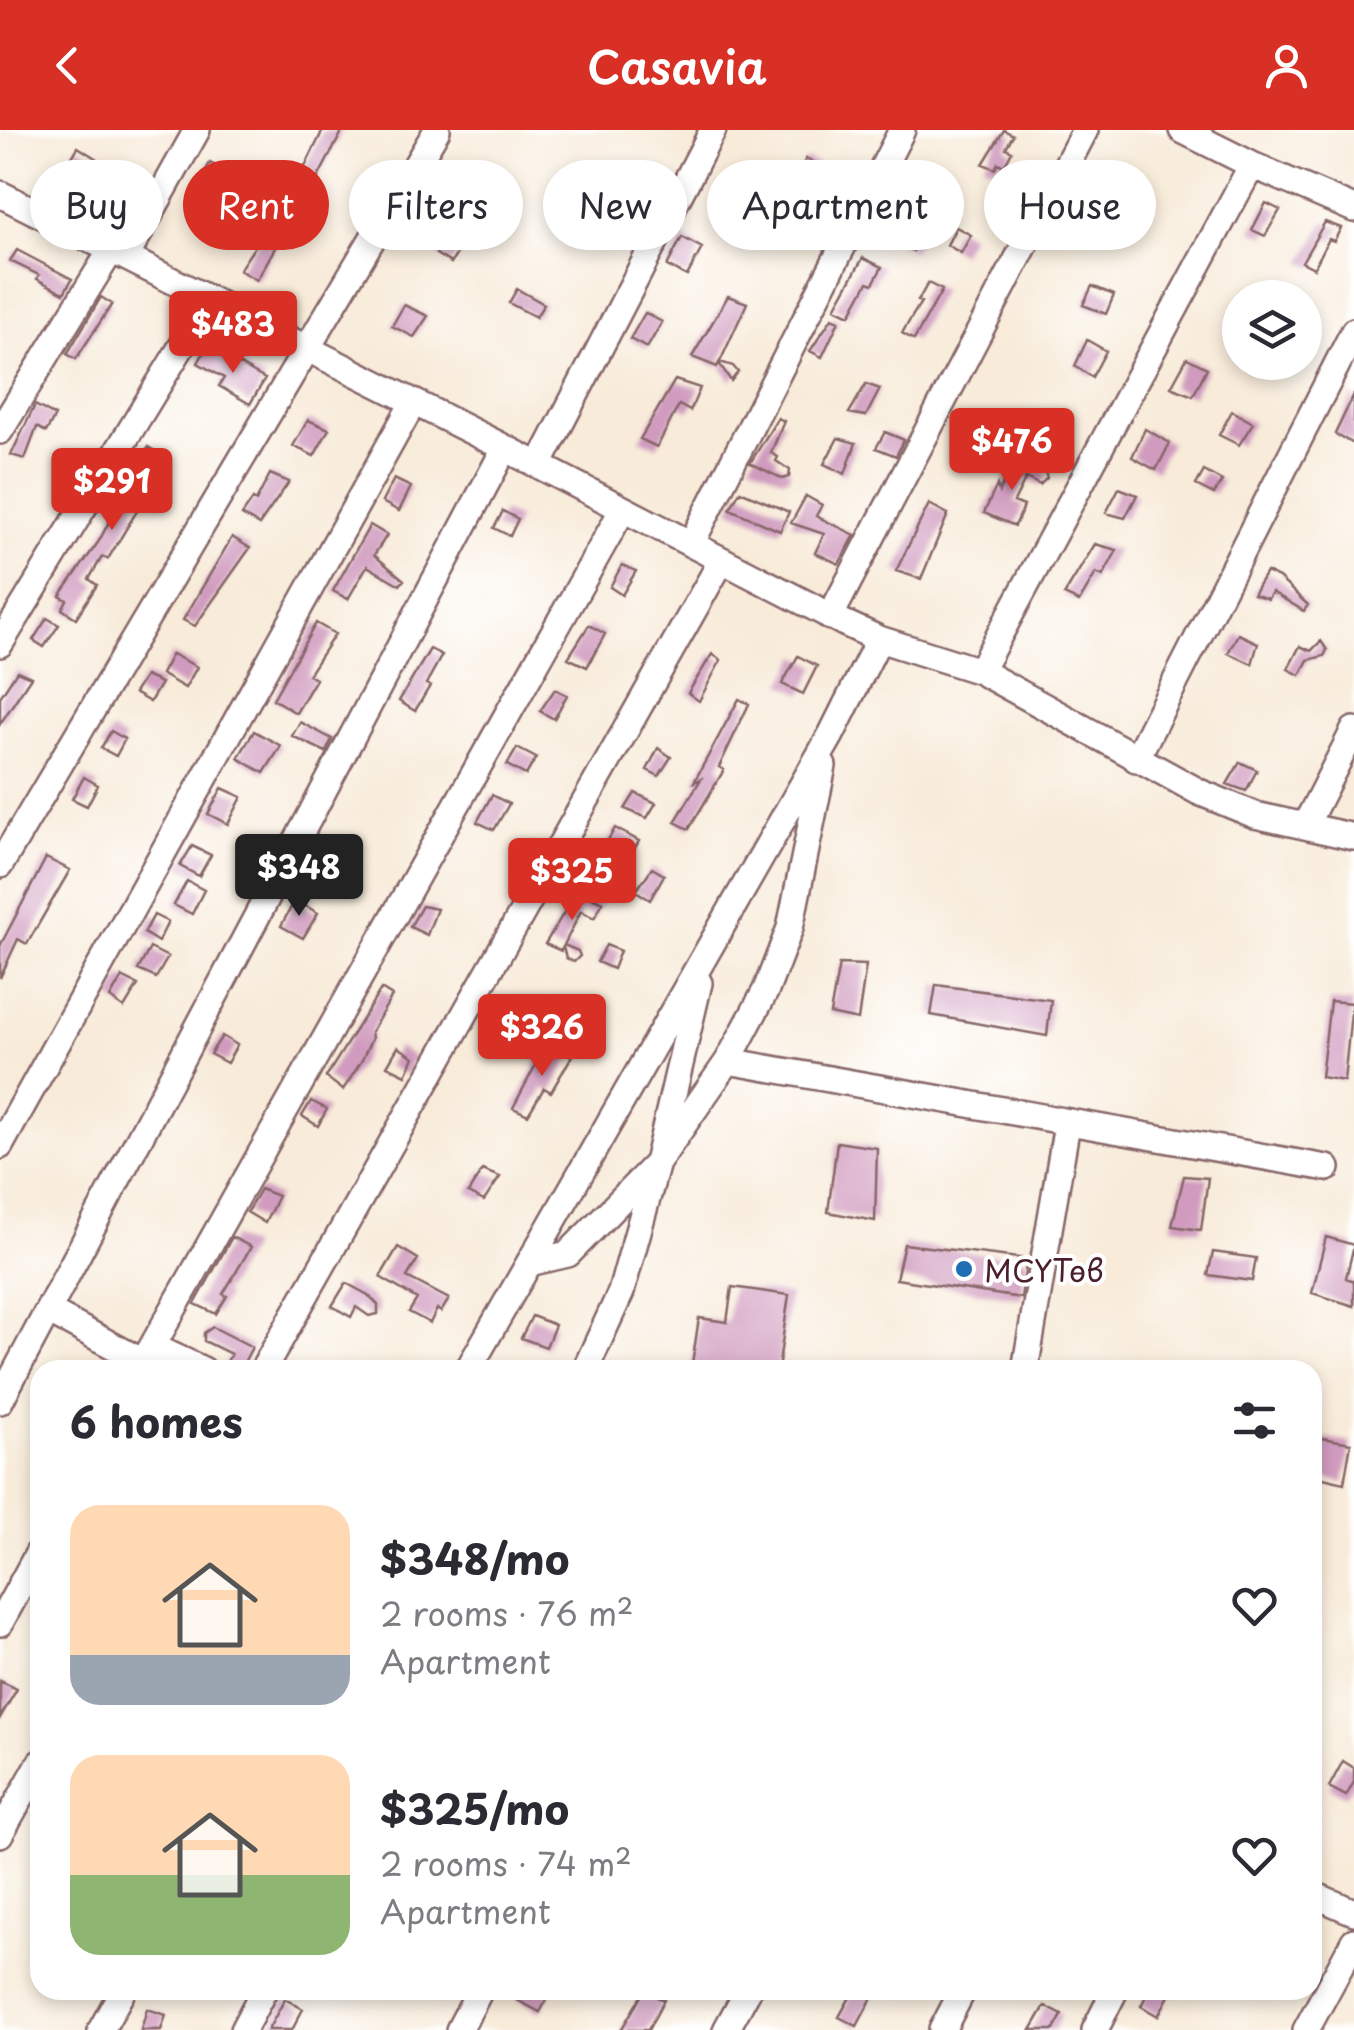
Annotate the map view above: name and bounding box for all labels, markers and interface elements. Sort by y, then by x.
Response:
text: Casavia [587,31,767,99]
icon: back [40,38,95,93]
icon: person [1259,38,1314,93]
chip: Buy [30,160,163,250]
chip: Rent [183,160,329,250]
chip: Filters [349,160,523,250]
chip: New [543,160,687,250]
chip: Apartment [707,160,964,250]
chip: House [984,160,1156,250]
map controls [1222,280,1322,380]
button: layers [1222,280,1322,380]
pin: $483 [174,291,292,376]
text: $483 [191,299,275,347]
pin: $476 [953,408,1071,493]
text: $476 [971,416,1053,464]
pin: $291 [53,448,171,533]
text: $291 [73,456,151,504]
pin: $348 [240,834,358,919]
pin: $325 [513,838,631,923]
text: $348 [257,842,341,890]
text: $325 [530,846,614,894]
pin: $326 [483,994,601,1079]
text: $326 [500,1002,584,1050]
place label: МСҮТөв [984,1247,1104,1292]
marker: МСҮТөв [953,1258,975,1280]
text: 6 homes [70,1389,243,1452]
icon: filters [1227,1393,1282,1448]
text: $348/mo [380,1526,570,1589]
icon: home [150,1545,270,1665]
icon: heart [1227,1578,1282,1633]
text: 2 rooms · 76 m² [380,1589,634,1637]
text: Apartment [380,1637,551,1685]
text: $325/mo [380,1776,569,1839]
icon: home [150,1795,270,1915]
icon: heart [1227,1828,1282,1883]
text: 2 rooms · 74 m² [380,1839,632,1887]
text: Apartment [380,1887,551,1935]

